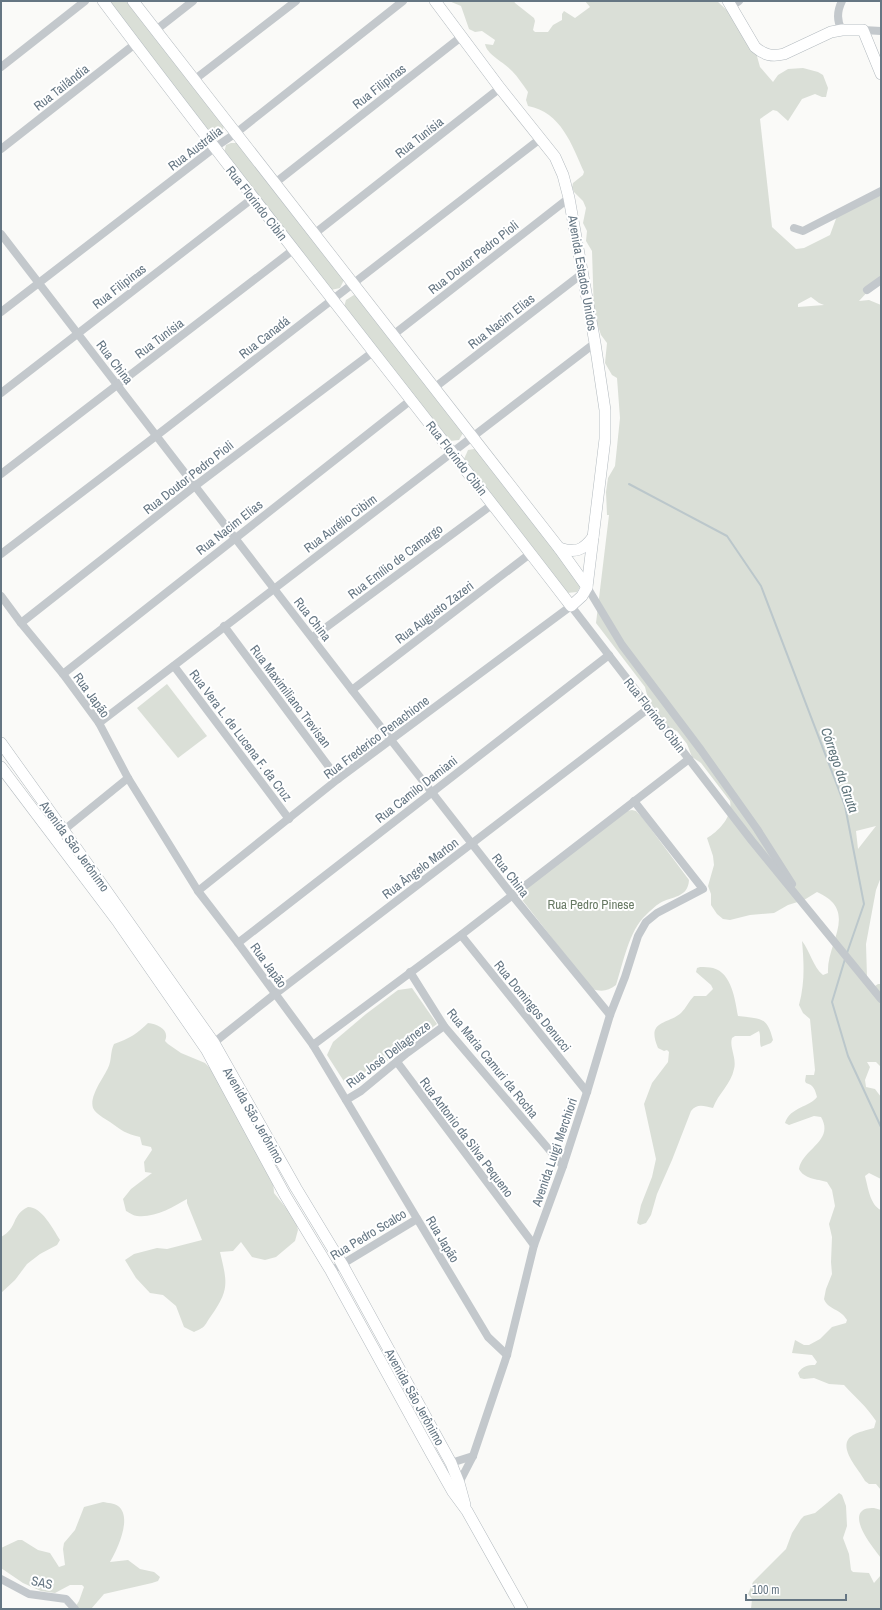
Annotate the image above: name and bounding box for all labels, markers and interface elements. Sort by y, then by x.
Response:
street label: Rua Tailândia [30,60,93,114]
street label: Rua Filipinas [349,60,410,113]
street label: Rua Tunísia [392,113,447,162]
street label: Rua Austrália [165,122,226,174]
street label: Rua Florindo Cibin [222,163,291,244]
street label: Avenida Estados Unidos [564,213,601,332]
street label: Rua Doutor Pedro Pioli [425,217,522,298]
street label: Rua Filipinas [89,260,150,313]
street label: Rua Nacim Elias [465,290,538,353]
street label: Rua Canadá [235,312,293,363]
street label: Rua Tunísia [131,314,187,362]
street label: Rua China [92,337,137,388]
street label: Rua Florindo Cibin [422,418,491,499]
street label: Rua Doutor Pedro Pioli [140,437,237,518]
street label: Rua Aurélio Cibim [300,490,380,556]
street label: Rua Nacim Elias [193,496,266,559]
street label: Rua Emílio de Camargo [345,520,446,603]
street label: Rua Augusto Zazeri [392,577,477,648]
street label: Rua China [290,594,335,645]
street label: Rua Maximiliano Trevisan [246,641,335,751]
street label: Rua Vera L. de Lucena F. da Cruz [185,666,296,805]
street label: Rua Japão [70,669,114,721]
street label: Rua Florindo Cibin [620,675,689,756]
street label: Rua Frederico Penachione [320,692,433,783]
water label: Córrego da Gruta [817,725,863,815]
street label: Rua Camilo Damiani [372,752,461,827]
street label: Avenida São Jerônimo [35,797,113,895]
street label: Rua Ângelo Marton [379,834,462,903]
street label: Rua China [488,850,533,901]
park label: Rua Pedro Pinese [547,896,635,913]
street label: Rua Japão [247,939,291,991]
street label: Rua Domingos Denucci [490,957,575,1056]
street label: Rua Maria Camuri da Rocha [443,1005,542,1122]
street label: Rua José Dellagneze [343,1017,434,1092]
street label: Avenida São Jerônimo [219,1063,288,1166]
street label: Rua Antonio da Silva Pequeno [416,1074,517,1201]
street label: Avenida Luigi Merchiori [528,1096,581,1210]
street label: Rua Pedro Scalco [327,1205,410,1264]
street label: Rua Japão [422,1213,463,1266]
street label: Avenida São Jerônimo [380,1345,448,1449]
street label: SAS [30,1572,54,1593]
scale bar [746,1576,846,1602]
text: 100 m [752,1582,779,1598]

